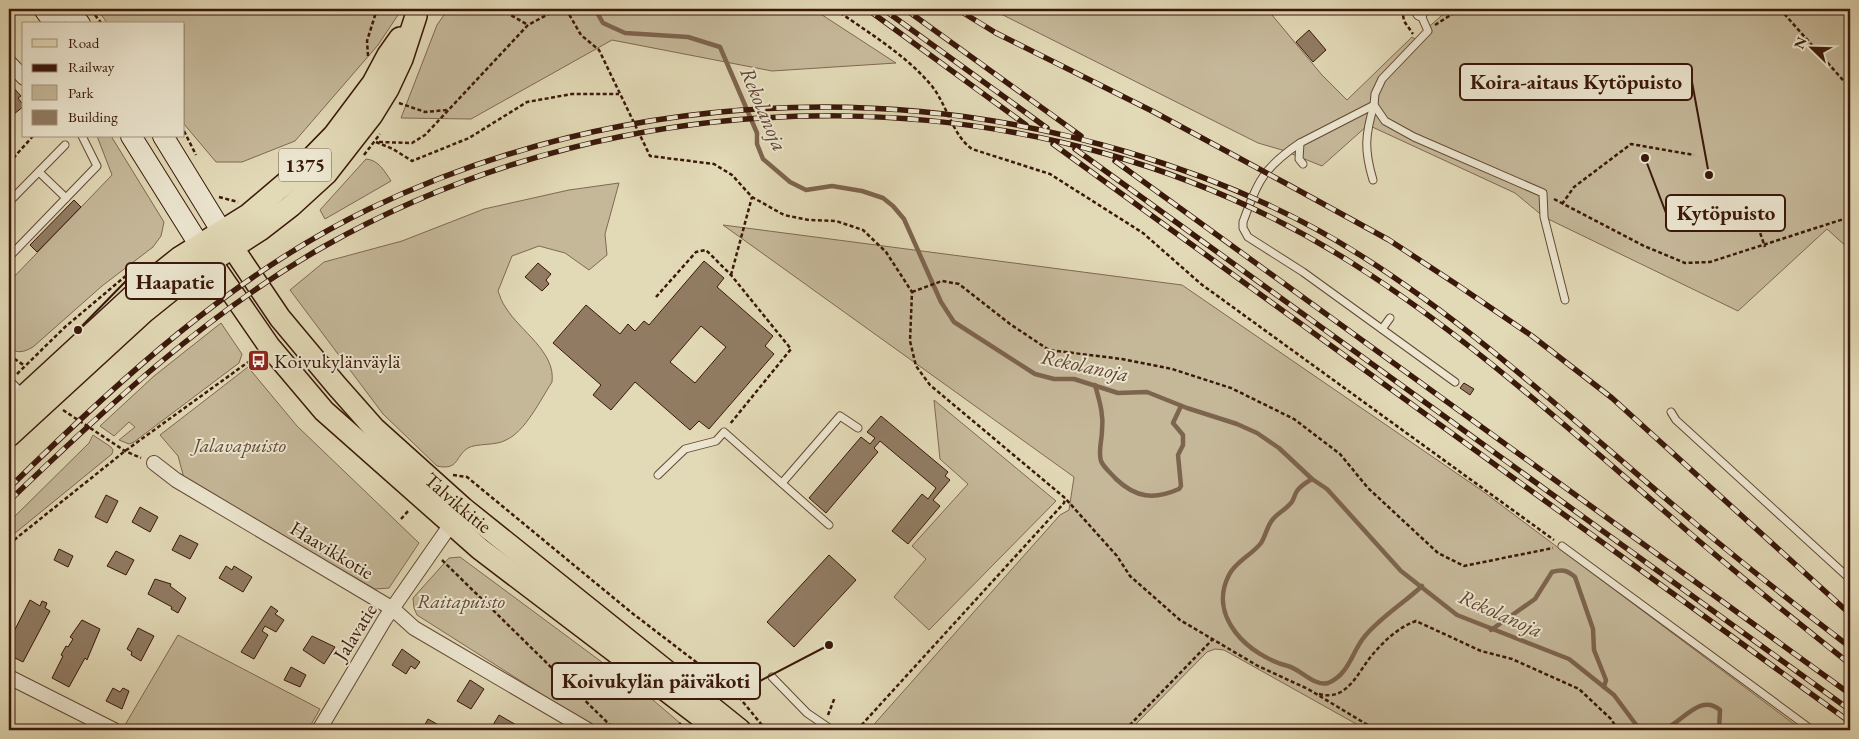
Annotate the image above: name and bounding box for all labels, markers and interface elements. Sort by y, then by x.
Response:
legend [22,22,185,138]
north arrow [1786,22,1836,72]
text: Road [68,33,100,52]
text: N [1790,34,1811,52]
text: Railway [68,57,115,76]
water label: Rekolanoja [734,63,794,155]
callout: Koira-aitaus Kytöpuisto [1460,64,1692,100]
text: Koira-aitaus Kytöpuisto [1470,68,1683,95]
text: Park [68,83,95,102]
text: Building [68,107,118,126]
road number: 1375 [279,148,331,182]
callout: Kytöpuisto [1666,195,1785,231]
text: Kytöpuisto [1677,199,1776,226]
callout: Haapatie [126,263,225,299]
text: Haapatie [136,268,215,295]
water label: Rekolanoja [1039,343,1131,387]
place label: Koivukylänväylä [274,348,400,374]
bus stop icon: Koivukylänväylä [246,349,270,373]
park label: Jalavapuisto [190,432,287,458]
street label: Talvikkitie [419,467,497,539]
street label: Haavikkotie [285,515,379,585]
water label: Rekolanoja [1455,583,1547,643]
park label: Raitapuisto [417,588,506,614]
street label: Jalavatie [326,598,383,667]
callout: Koivukylän päiväkoti [552,663,760,699]
text: Koivukylän päiväkoti [562,667,750,694]

